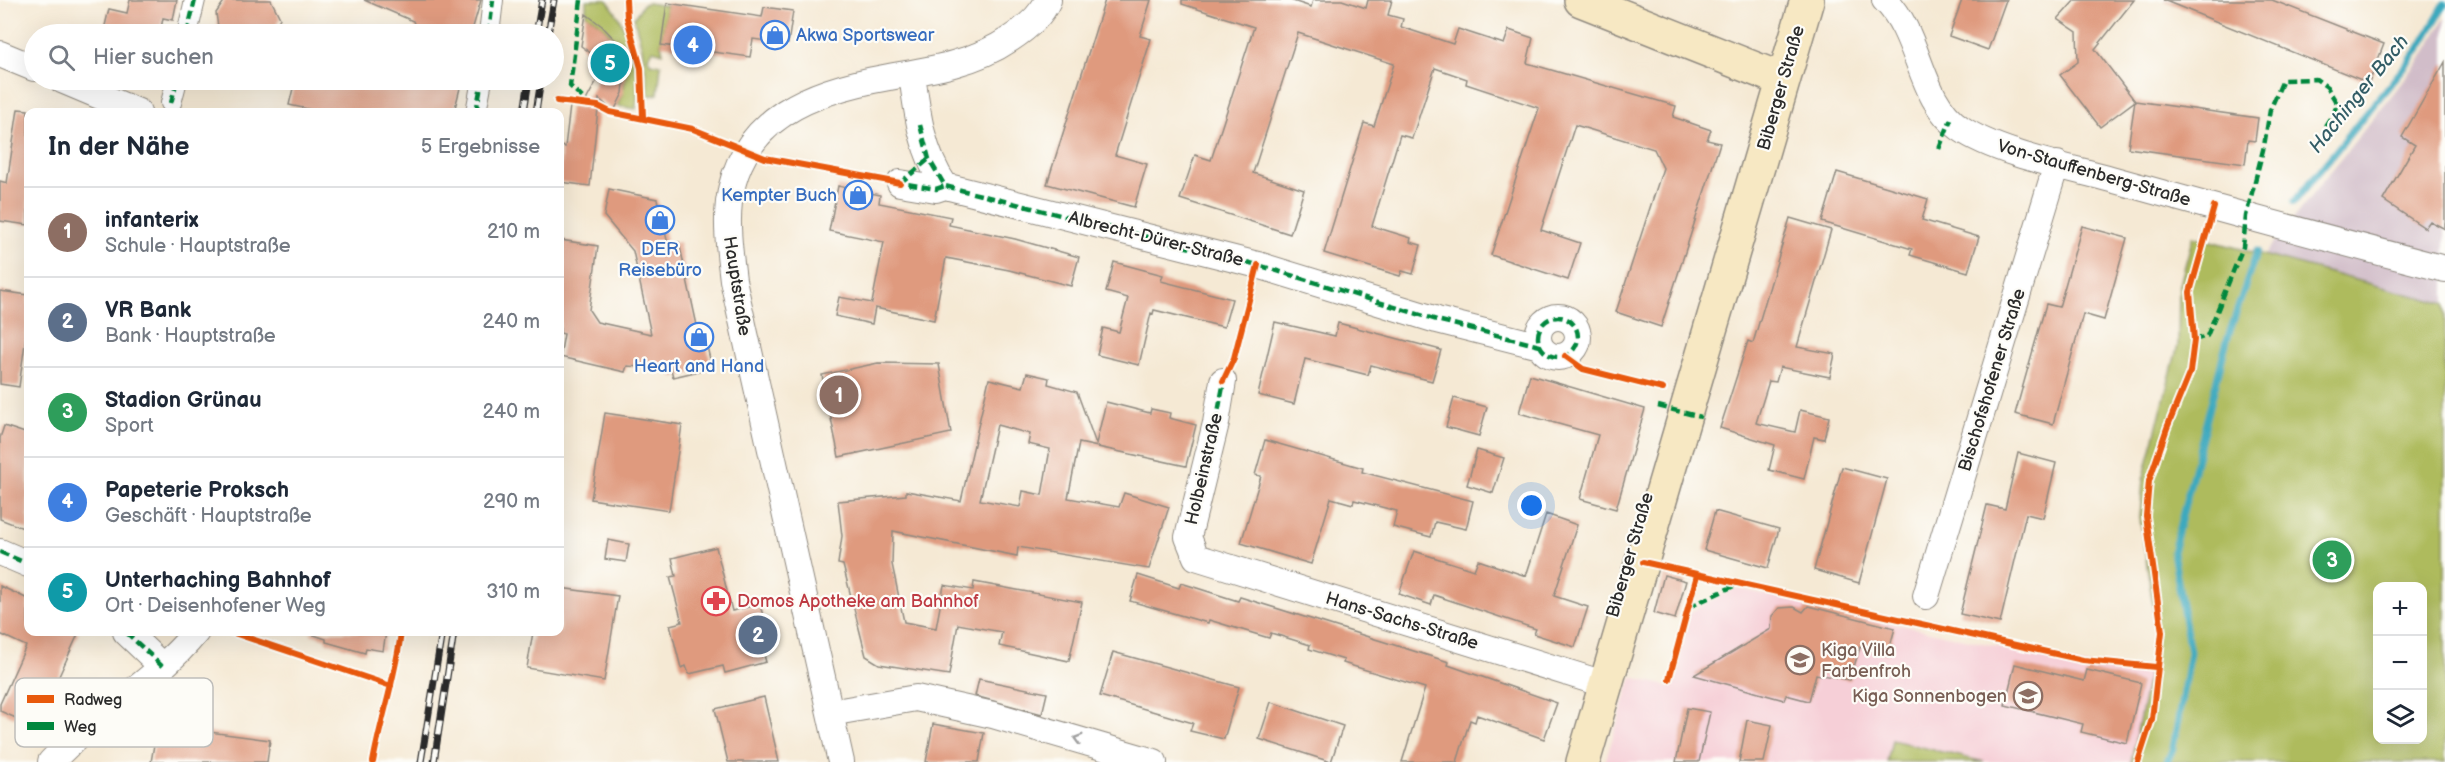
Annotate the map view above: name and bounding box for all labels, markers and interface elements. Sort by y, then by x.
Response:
shop icon: Akwa Sportswear [759,19,791,51]
pin: 4 [674,22,712,68]
street label: Biberger Straße [1753,23,1809,153]
search box [24,24,564,90]
place label: Akwa Sportswear [796,25,935,46]
water label: Hachinger Bach [2304,30,2414,158]
pin: 5 [590,40,630,86]
icon: search [45,41,78,74]
text: Hier suchen [93,44,214,71]
text: In der Nähe [48,132,190,163]
text: 5 Ergebnisse [421,135,540,159]
street label: Von-Stauffenberg-Straße [1995,135,2193,211]
shop icon: Kempter Buch [842,179,874,211]
place label: Kempter Buch [721,185,837,206]
shop icon: DER Reisebüro [644,204,676,236]
text: infanterix [105,207,199,234]
street label: Albrecht-Dürer-Straße [1066,207,1246,271]
text: 1 [63,220,72,244]
text: 210 m [487,220,540,244]
text: Schule · Hauptstraße [105,234,291,258]
street label: Hauptstraße [719,235,755,338]
place label: DER Reisebüro [618,239,702,281]
street label: Bischofshofener Straße [1954,286,2030,474]
text: VR Bank [105,297,191,324]
text: 2 [62,310,73,334]
text: 240 m [483,310,540,334]
shop icon: Heart and Hand [683,321,715,353]
text: Bank · Hauptstraße [105,324,276,348]
place label: Heart and Hand [634,356,764,377]
pin: 1 [820,372,858,418]
text: Stadion Grünau [105,387,262,414]
text: 3 [62,400,73,424]
text: 240 m [483,400,540,424]
street label: Holbeinstraße [1181,411,1227,527]
text: Sport [105,414,154,438]
text: Papeterie Proksch [105,477,289,504]
text: 4 [62,490,73,514]
text: 290 m [483,490,540,514]
street label: Biberger Straße [1602,490,1658,620]
your location [1517,491,1546,520]
text: Geschäft · Hauptstraße [105,504,312,528]
pin: 3 [2312,538,2352,582]
text: Unterhaching Bahnhof [105,567,331,594]
text: 5 [62,580,73,604]
text: 310 m [486,580,540,604]
map controls [2373,582,2427,744]
button: + [2373,582,2427,636]
pharmacy icon: Domos Apotheke am Bahnhof [700,585,732,617]
street label: Hans-Sachs-Straße [1323,588,1481,654]
place label: Domos Apotheke am Bahnhof [737,591,979,612]
text: Ort · Deisenhofener Weg [105,594,326,618]
pin: 2 [738,612,777,658]
button: − [2373,636,2427,690]
place label: Kiga Villa Farbenfroh [1821,640,1911,682]
school or university icon: Kiga Villa Farbenfroh [1784,644,1816,676]
legend [15,678,213,747]
school or university icon: Kiga Sonnenbogen [2012,680,2044,712]
place label: Kiga Sonnenbogen [1852,686,2007,707]
button: layers [2373,690,2427,744]
text: Radweg [64,691,122,710]
text: Weg [64,718,96,737]
one-way arrow [1074,734,1084,746]

